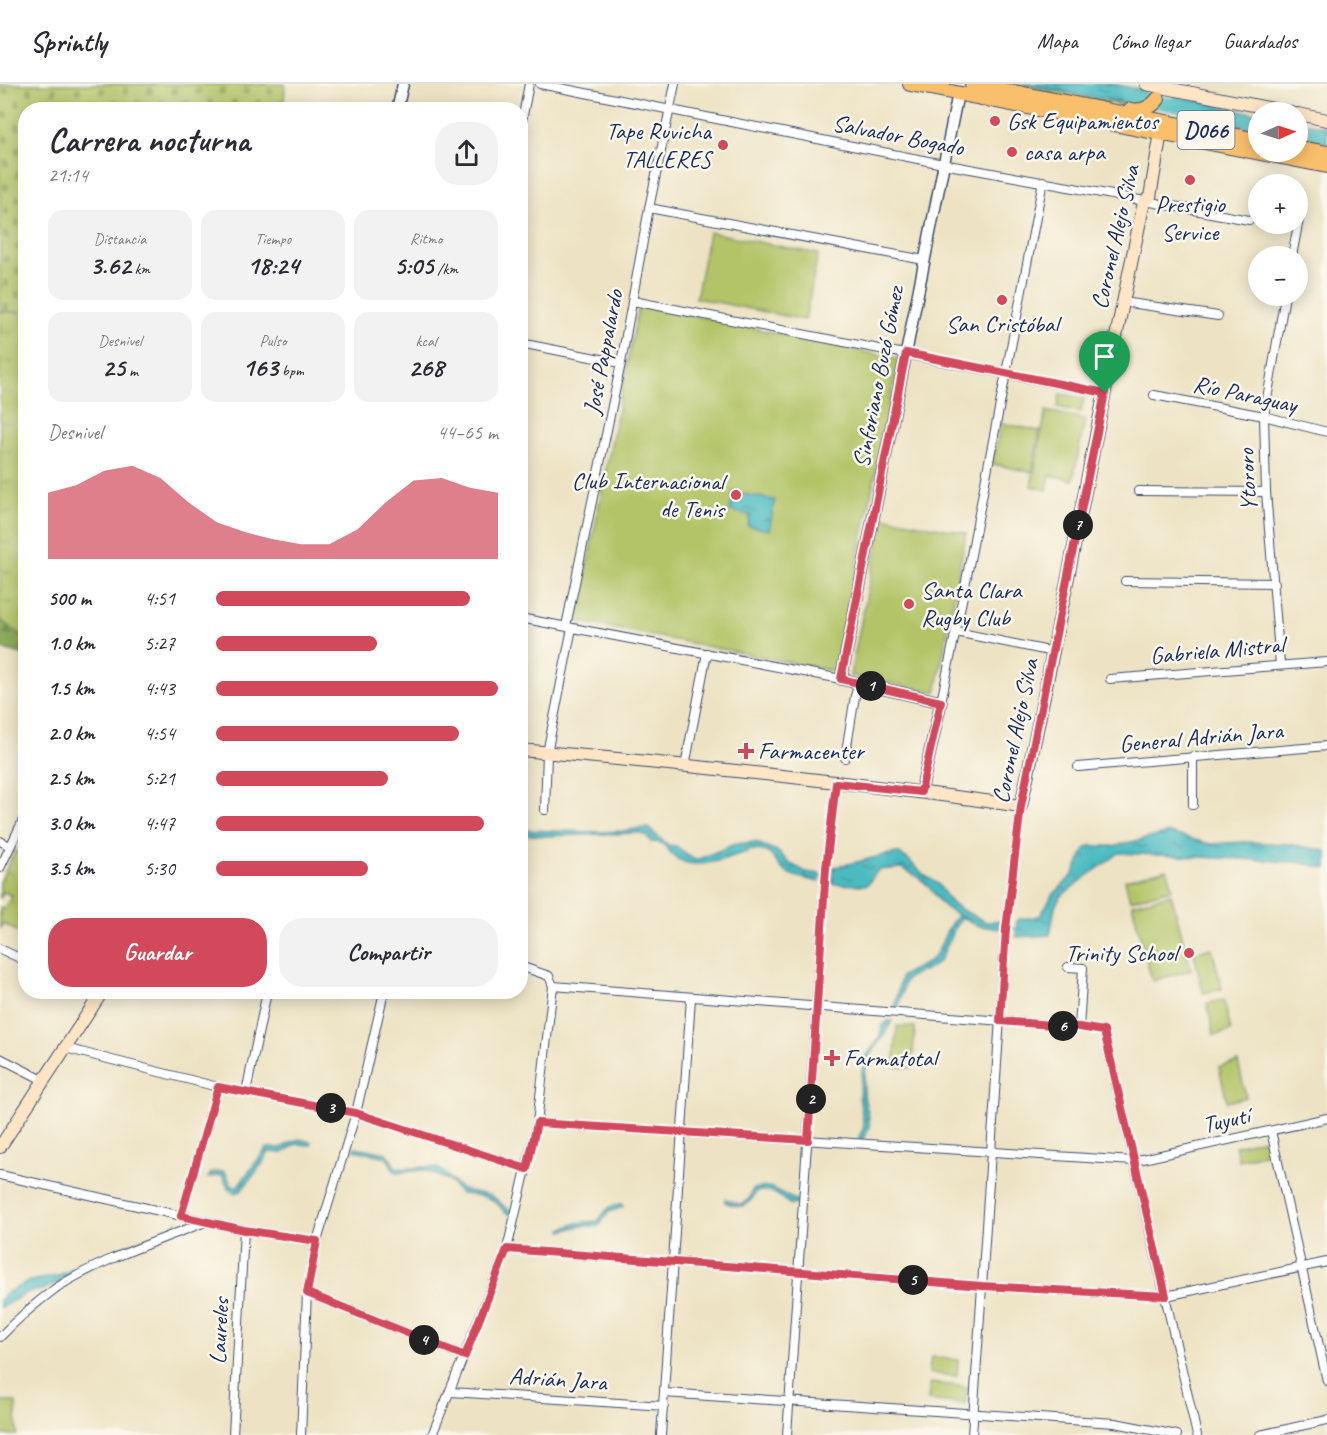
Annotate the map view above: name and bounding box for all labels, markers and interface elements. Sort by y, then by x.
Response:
text: Sprintly [30,24,107,59]
text: Mapa [1037,28,1078,54]
text: Cómo llegar [1111,28,1190,54]
text: Guardados [1223,28,1297,54]
north arrow [1248,102,1308,162]
map controls [1248,102,1308,306]
place label: Gsk Equipamientos [1007,106,1160,136]
street label: Salvador Bogado [830,108,968,163]
road number: D066 [1178,111,1234,149]
marker: Gsk Equipamientos [988,114,1002,128]
place label: Tape Ruvicha TALLERES [606,116,714,174]
text: Carrera nocturna [48,119,250,161]
button: share [435,122,498,185]
place label: casa arpa [1024,137,1106,167]
marker: Tape Ruvicha TALLERES [716,138,730,152]
marker: casa arpa [1005,145,1019,159]
street label: Coronel Alejo Silva [1084,161,1146,312]
text: 21:14 [48,163,88,188]
marker: Prestigio Service [1183,173,1197,187]
button: + [1248,174,1308,234]
place label: Prestigio Service [1155,189,1226,247]
text: Distancia [94,229,146,249]
text: Tiempo [255,229,291,249]
text: Ritmo [410,229,442,249]
button: − [1248,246,1308,306]
text: 3.62 [90,249,131,282]
text: 18:24 [247,249,299,282]
text: 5:05 [394,249,433,282]
text: km [131,259,150,279]
text: /km [433,259,458,279]
street label: Sinforiano Buzó Gómez [846,282,911,470]
street label: José Pappalardo [576,286,630,418]
marker: San Cristóbal [995,293,1009,307]
place label: San Cristóbal [946,309,1062,339]
text: Desnivel [98,331,142,351]
text: Pulso [260,331,286,351]
text: kcal [415,331,437,351]
pin [1079,331,1130,393]
icon: arrive [1088,340,1121,373]
text: 25 [102,351,125,384]
text: 163 [242,351,278,384]
text: 268 [408,351,444,384]
text: m [125,361,138,381]
text: bpm [278,361,304,381]
street label: Río Paraguay [1191,368,1301,420]
text: Desnivel [48,420,102,445]
text: 44–65 m [437,420,498,445]
street label: Ytororo [1230,446,1264,512]
place label: Club Internacional de Tenis [572,466,728,524]
marker: Club Internacional de Tenis [729,488,743,502]
pin: 7 [1063,510,1093,540]
text: 7 [1074,515,1082,535]
place label: Santa Clara Rugby Club [921,575,1023,633]
text: 500 m [48,586,91,611]
text: 4:51 [144,586,175,611]
marker: Santa Clara Rugby Club [902,597,916,611]
street label: Gabriela Mistral [1149,629,1289,671]
text: 1.0 km [48,631,95,656]
text: 5:27 [144,631,175,656]
street label: Coronel Alejo Silva [985,655,1045,806]
pin: 1 [856,671,886,701]
text: 1.5 km [48,676,94,701]
text: 4:43 [144,676,175,701]
text: 1 [867,676,875,696]
street label: General Adrián Jara [1118,715,1285,759]
text: 2.0 km [48,721,95,746]
text: 4:54 [144,721,175,746]
place label: Farmacenter [758,736,866,766]
marker: Farmacenter [739,744,753,758]
text: 2.5 km [48,766,94,791]
text: 5:21 [144,766,175,791]
text: 3.0 km [48,811,95,836]
text: 4:47 [144,811,175,836]
text: 3.5 km [48,856,94,881]
text: 5:30 [144,856,175,881]
button: Guardar [48,918,267,987]
button: Compartir [279,918,498,987]
place label: Trinity School [1065,938,1181,968]
marker: Trinity School [1182,946,1196,960]
pin: 6 [1048,1011,1078,1041]
text: 6 [1059,1016,1067,1036]
place label: Farmatotal [844,1043,940,1073]
marker: Farmatotal [825,1051,839,1065]
pin: 2 [796,1084,826,1114]
text: 2 [807,1089,815,1109]
pin: 3 [316,1093,346,1123]
text: 3 [327,1098,335,1118]
street label: Tuyutí [1200,1099,1257,1140]
pin: 5 [898,1265,928,1295]
text: 5 [910,1270,916,1290]
street label: Laureles [202,1295,236,1365]
pin: 4 [409,1325,439,1355]
text: 4 [420,1330,428,1350]
street label: Adrián Jara [508,1361,609,1397]

